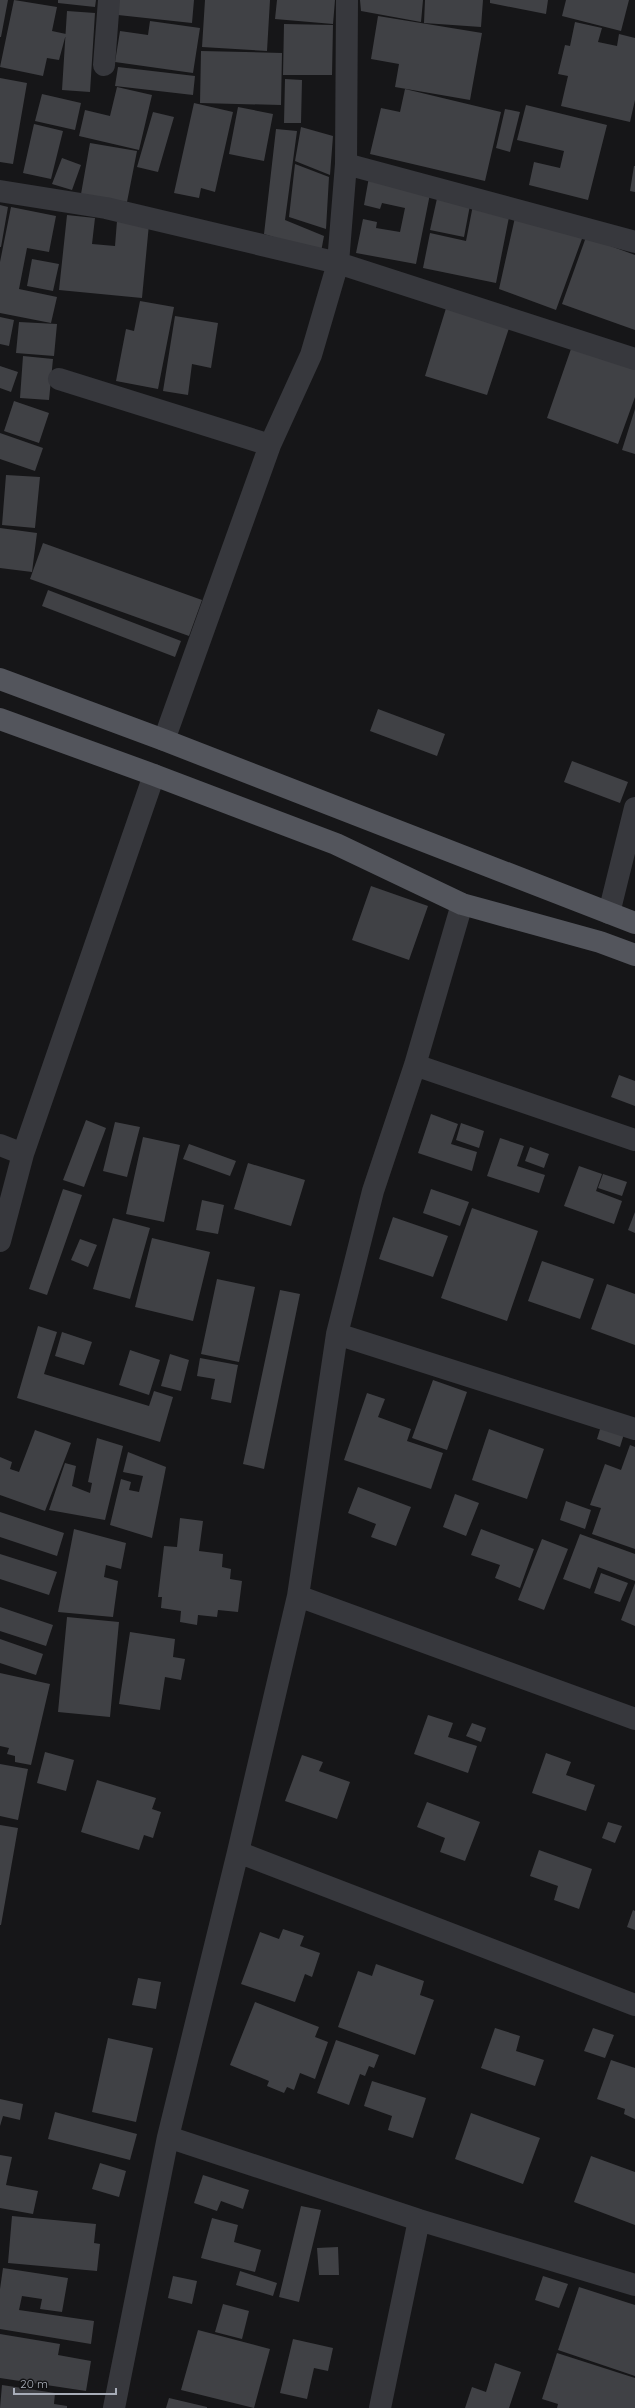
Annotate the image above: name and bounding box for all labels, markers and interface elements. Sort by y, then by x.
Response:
scale bar [14,2370,116,2396]
text: 20 m [20,2376,48,2391]

